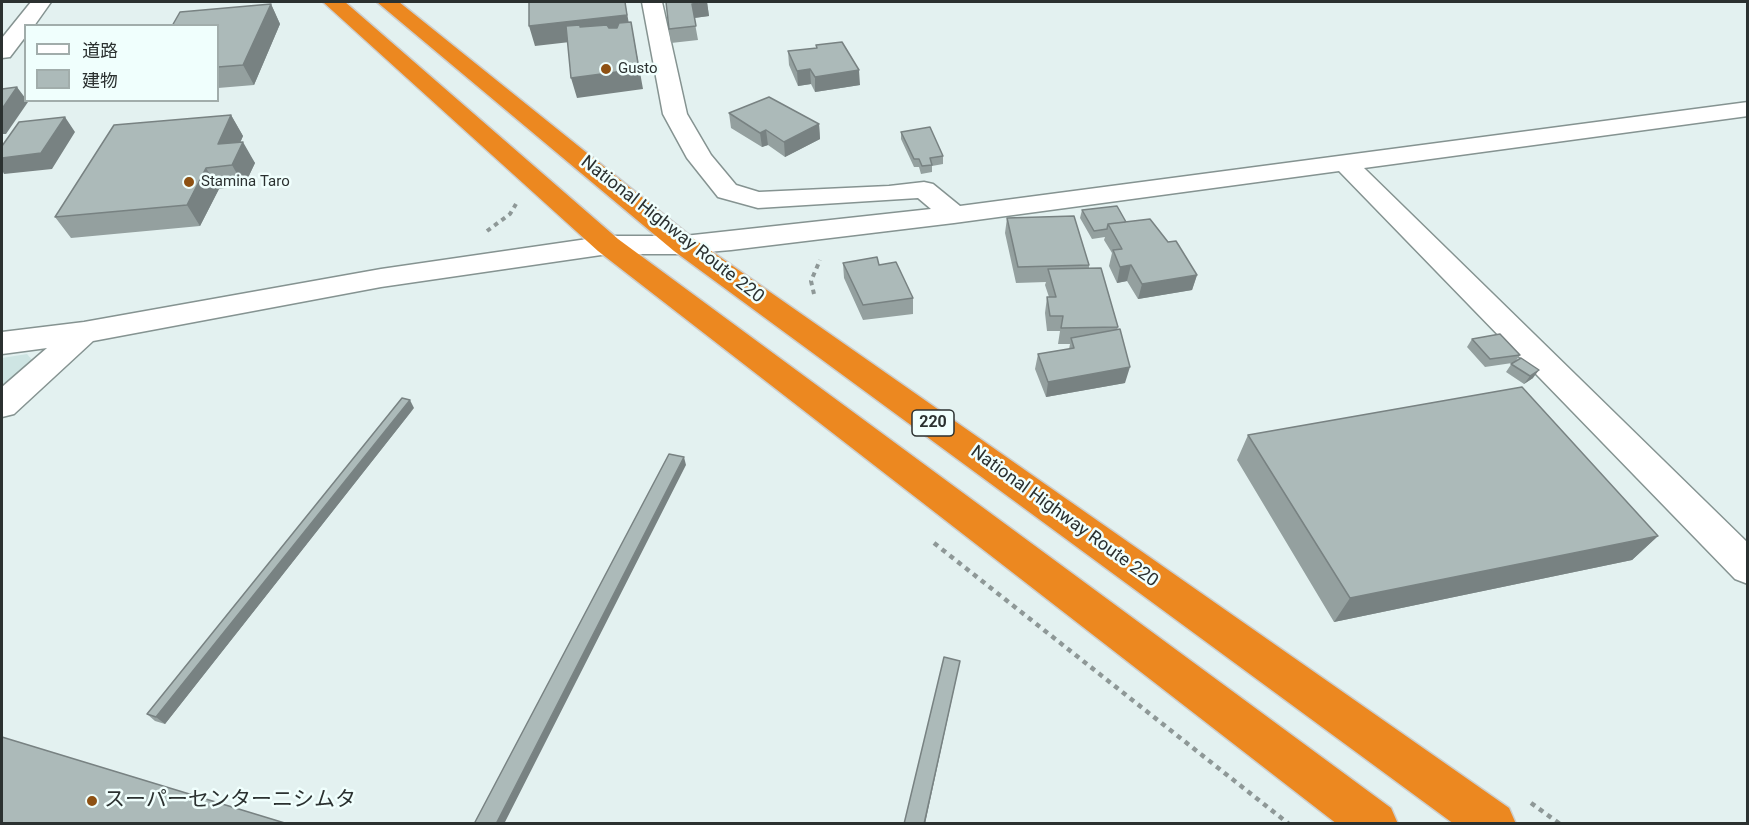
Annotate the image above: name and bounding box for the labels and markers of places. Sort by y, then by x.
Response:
place label: Gusto [618,60,658,78]
marker: Gusto [599,62,613,76]
place label: Stamina Taro [201,173,290,191]
marker: Stamina Taro [182,175,196,189]
place label: スーパーセンターニシムタ [104,788,356,814]
marker: スーパーセンターニシムタ [85,794,99,808]

